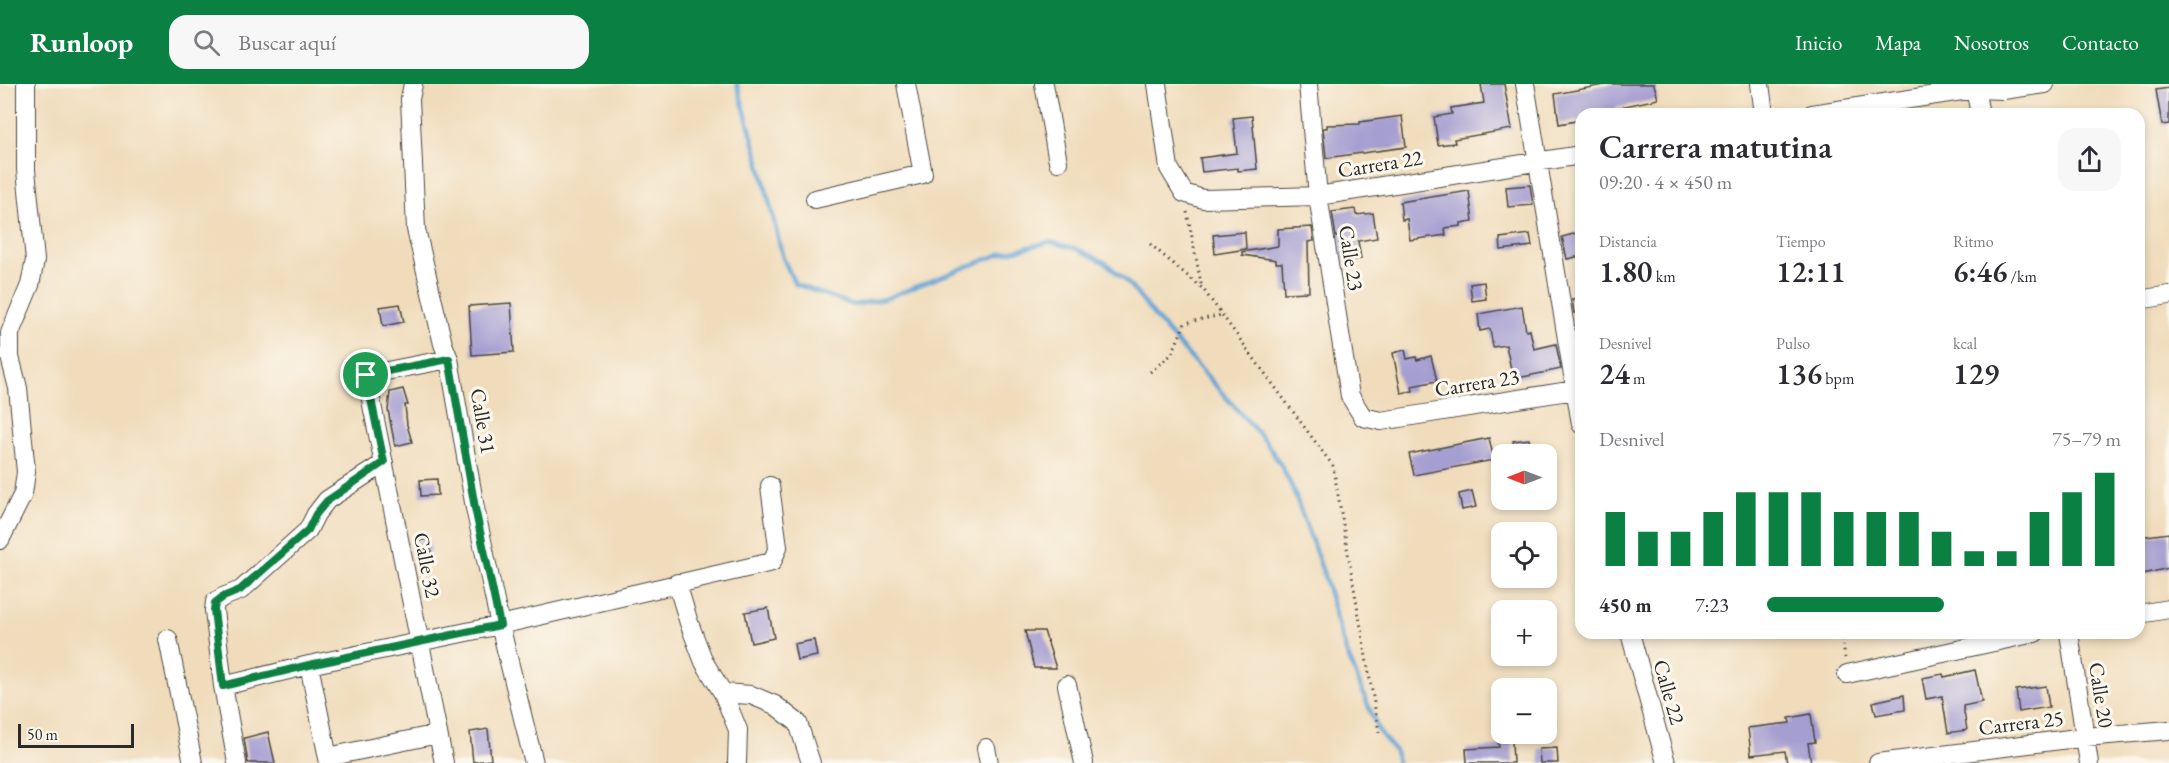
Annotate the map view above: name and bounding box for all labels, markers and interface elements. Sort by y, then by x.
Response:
search box [169,15,589,69]
text: Runloop [30,24,133,60]
icon: search [190,26,223,59]
text: Buscar aquí [238,28,336,57]
text: Inicio [1795,29,1842,56]
text: Mapa [1875,29,1921,56]
text: Nosotros [1954,29,2029,56]
text: Contacto [2062,29,2139,56]
text: Carrera matutina [1599,125,1832,168]
button: share [2058,128,2121,191]
street label: Carrera 22 [1336,144,1424,184]
text: 09:20 · 4 × 450 m [1599,169,1732,195]
street label: Calle 23 [1333,223,1370,293]
text: Distancia [1599,231,1657,252]
text: Tiempo [1776,231,1826,252]
text: Ritmo [1953,231,1994,252]
text: 1.80 [1599,252,1652,291]
text: 12:11 [1776,252,1846,291]
text: 6:46 [1953,252,2007,291]
text: km [1652,266,1676,287]
text: /km [2007,266,2037,287]
text: Desnivel [1599,333,1652,354]
text: Pulso [1776,333,1810,354]
text: kcal [1953,333,1977,354]
pin [340,349,391,400]
text: 24 [1599,354,1630,393]
text: 136 [1776,354,1822,393]
text: 129 [1953,354,1999,393]
icon: arrive [349,358,382,391]
street label: Carrera 23 [1433,363,1521,403]
text: m [1630,368,1645,389]
text: bpm [1822,368,1854,389]
street label: Calle 31 [464,386,503,456]
text: Desnivel [1599,426,1665,452]
text: 75–79 m [2052,426,2121,452]
north arrow [1491,444,1557,510]
map controls [1491,444,1557,744]
button: locate [1491,522,1557,588]
street label: Calle 32 [408,530,447,600]
text: 450 m [1599,592,1652,618]
text: 7:23 [1695,592,1729,618]
button: + [1491,600,1557,666]
street label: Calle 22 [1647,656,1692,727]
street label: Calle 20 [2083,660,2120,730]
button: − [1491,678,1557,744]
street label: Carrera 25 [1977,704,2065,741]
scale bar [18,721,134,748]
text: 50 m [27,724,58,745]

